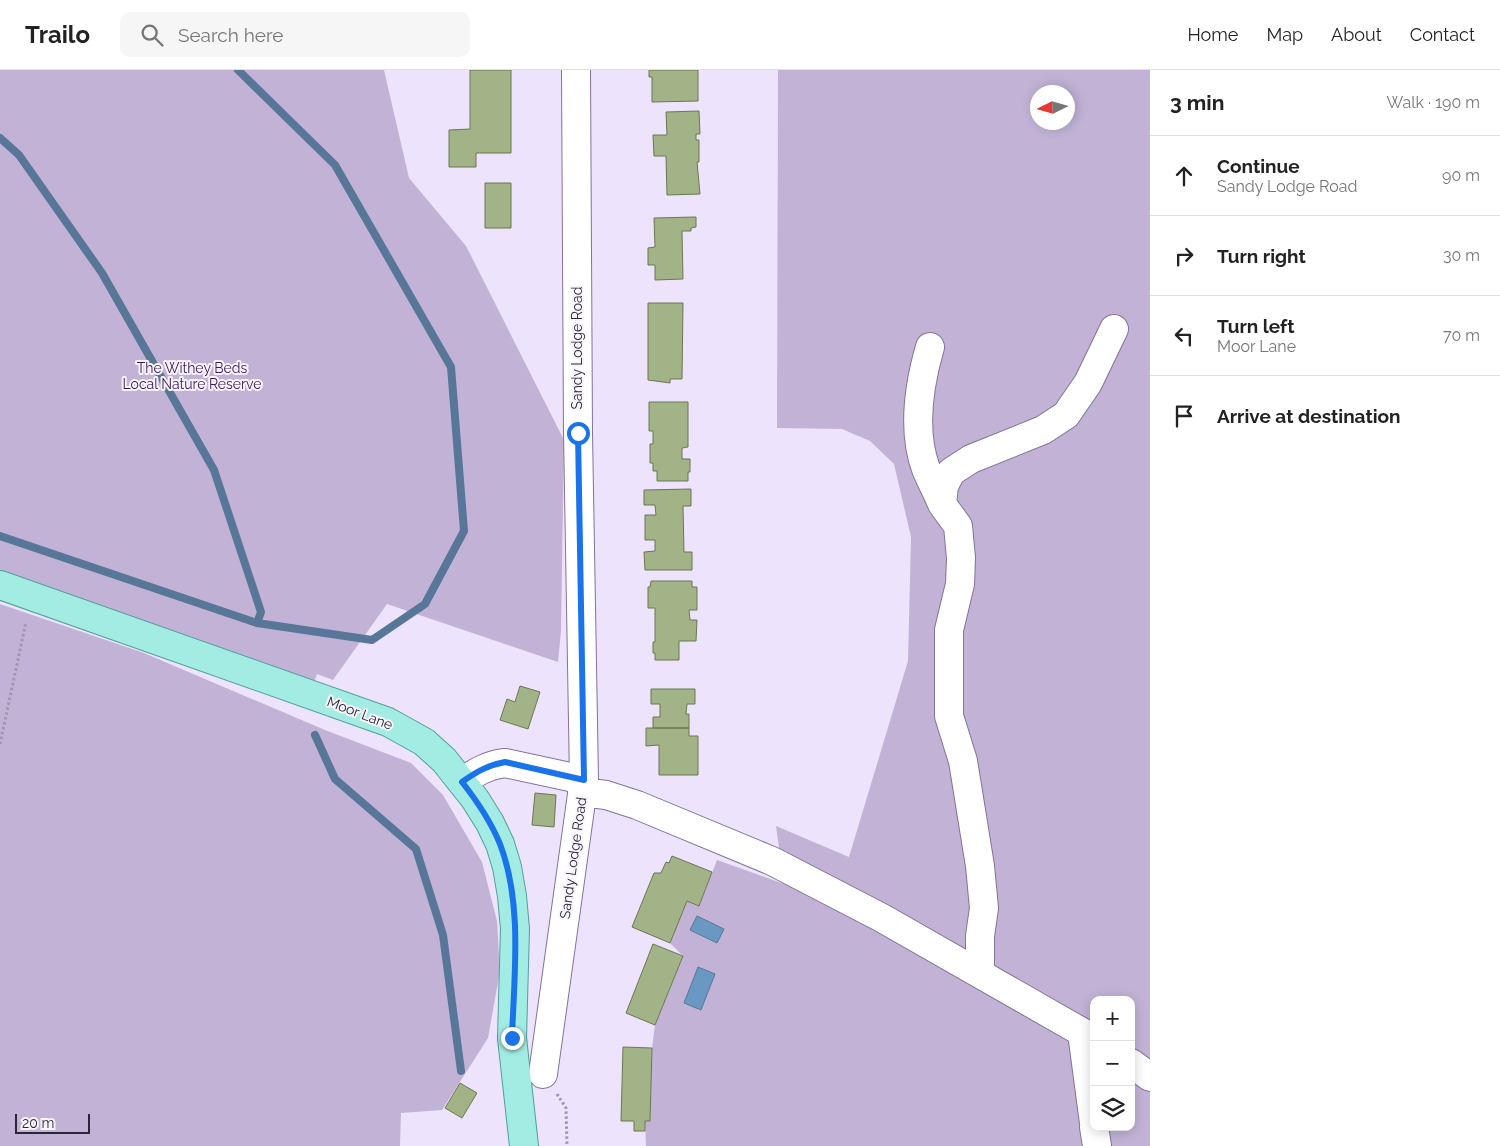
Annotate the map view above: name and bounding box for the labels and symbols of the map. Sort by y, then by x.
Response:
north arrow [1030,85,1075,130]
street label: Sandy Lodge Road [569,287,585,409]
park label: The Withey Beds Local Nature Reserve [123,360,261,392]
route start [567,422,590,445]
street label: Moor Lane [325,693,395,733]
street label: Sandy Lodge Road [557,796,589,920]
route end [501,1027,524,1050]
scale bar [15,1111,90,1134]

